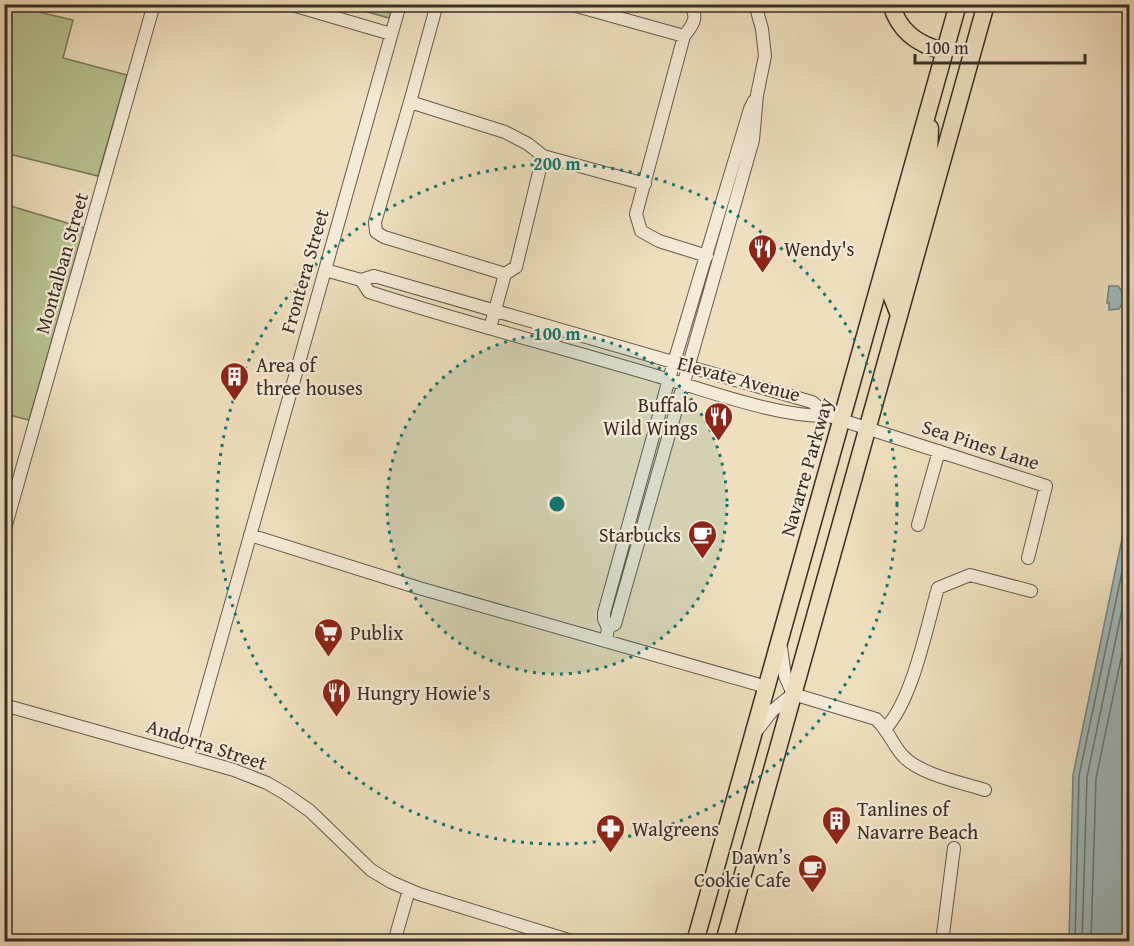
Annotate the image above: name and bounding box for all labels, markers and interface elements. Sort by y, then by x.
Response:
scale bar [915,27,1084,65]
text: 100 m [924,34,969,61]
text: 200 m [533,150,581,177]
street label: Montalban Street [27,189,95,337]
street label: Frontera Street [272,205,336,337]
restaurant icon: Wendy's [747,232,779,274]
place label: Wendy's [784,234,855,263]
text: 100 m [533,320,581,347]
street label: Elevate Avenue [674,348,804,408]
place label: Area of three houses [256,350,363,402]
building icon: Area of three houses [219,360,251,402]
place label: Buffalo Wild Wings [603,390,698,442]
street label: Navarre Parkway [772,394,840,540]
restaurant icon: Buffalo Wild Wings [703,400,735,442]
street label: Sea Pines Lane [918,411,1044,477]
centre of rings [547,494,567,514]
cafe icon: Starbucks [686,518,718,560]
place label: Starbucks [599,520,681,549]
supermarket icon: Publix [313,616,345,658]
place label: Publix [350,618,404,647]
restaurant icon: Hungry Howie's [320,676,352,718]
place label: Hungry Howie's [357,678,490,707]
street label: Andorra Street [143,711,271,777]
place label: Tanlines of Navarre Beach [857,794,978,846]
building icon: Tanlines of Navarre Beach [820,804,852,846]
pharmacy icon: Walgreens [595,812,627,854]
place label: Walgreens [632,814,719,843]
place label: Dawn’s Cookie Cafe [694,842,791,894]
cafe icon: Dawn’s Cookie Cafe [796,852,828,894]

